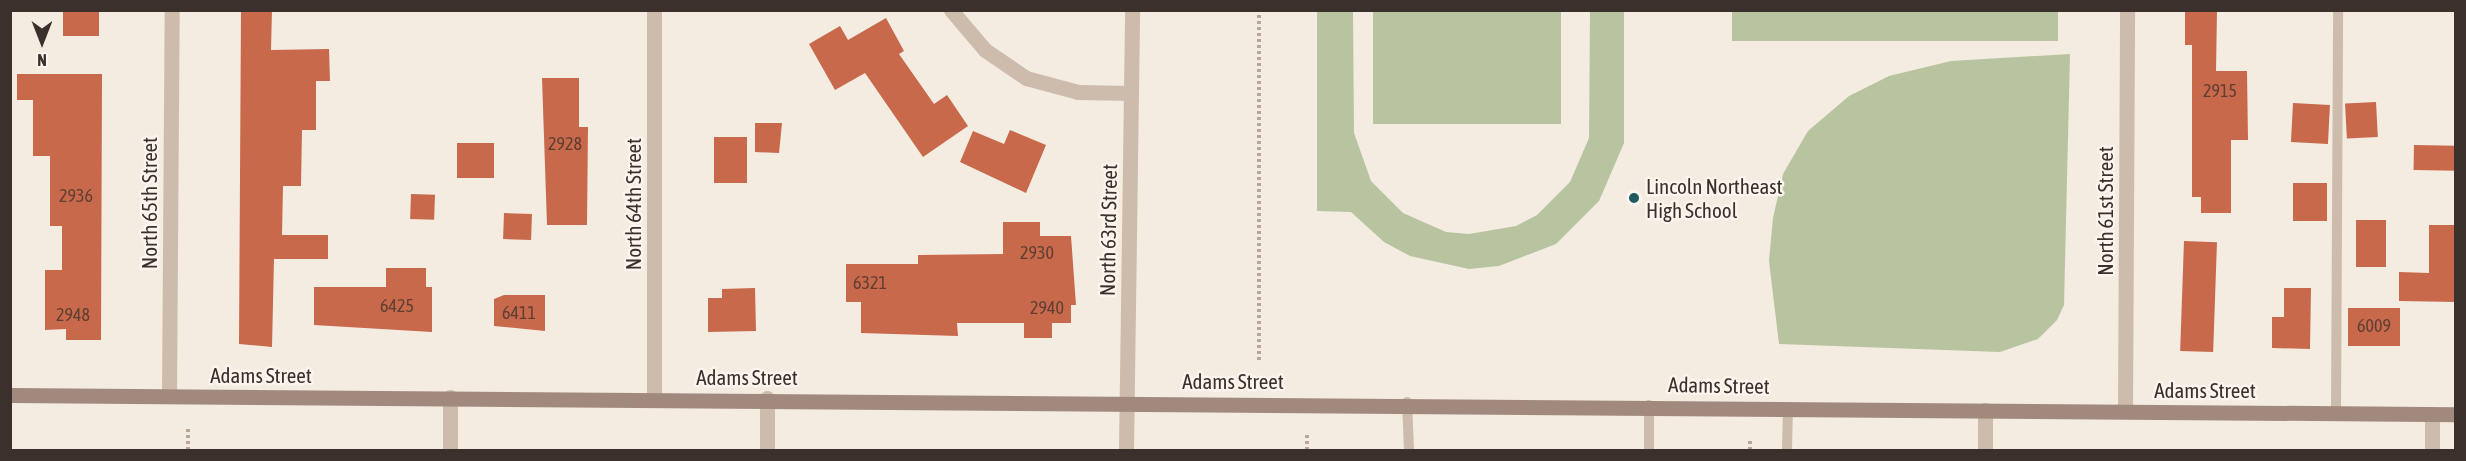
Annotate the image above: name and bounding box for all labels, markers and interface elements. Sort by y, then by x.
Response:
north arrow [12,12,72,72]
text: N [37,51,47,69]
house number: 2915 [2203,80,2237,102]
house number: 2928 [548,133,582,155]
street label: North 65th Street [136,137,162,269]
street label: North 64th Street [620,138,646,270]
street label: North 61st Street [2092,146,2118,276]
street label: North 63rd Street [1094,164,1122,296]
place label: Lincoln Northeast High School [1646,173,1783,223]
house number: 2936 [59,185,93,207]
marker: Lincoln Northeast High School [1627,191,1641,205]
house number: 2930 [1020,242,1054,264]
house number: 6321 [853,272,887,294]
house number: 6425 [380,295,414,317]
house number: 2940 [1030,297,1064,319]
house number: 6411 [502,302,536,324]
house number: 2948 [56,304,90,326]
house number: 6009 [2357,315,2391,337]
street label: Adams Street [210,362,312,388]
street label: Adams Street [696,364,798,390]
street label: Adams Street [1182,368,1284,394]
street label: Adams Street [1668,372,1770,398]
street label: Adams Street [2154,377,2256,403]

